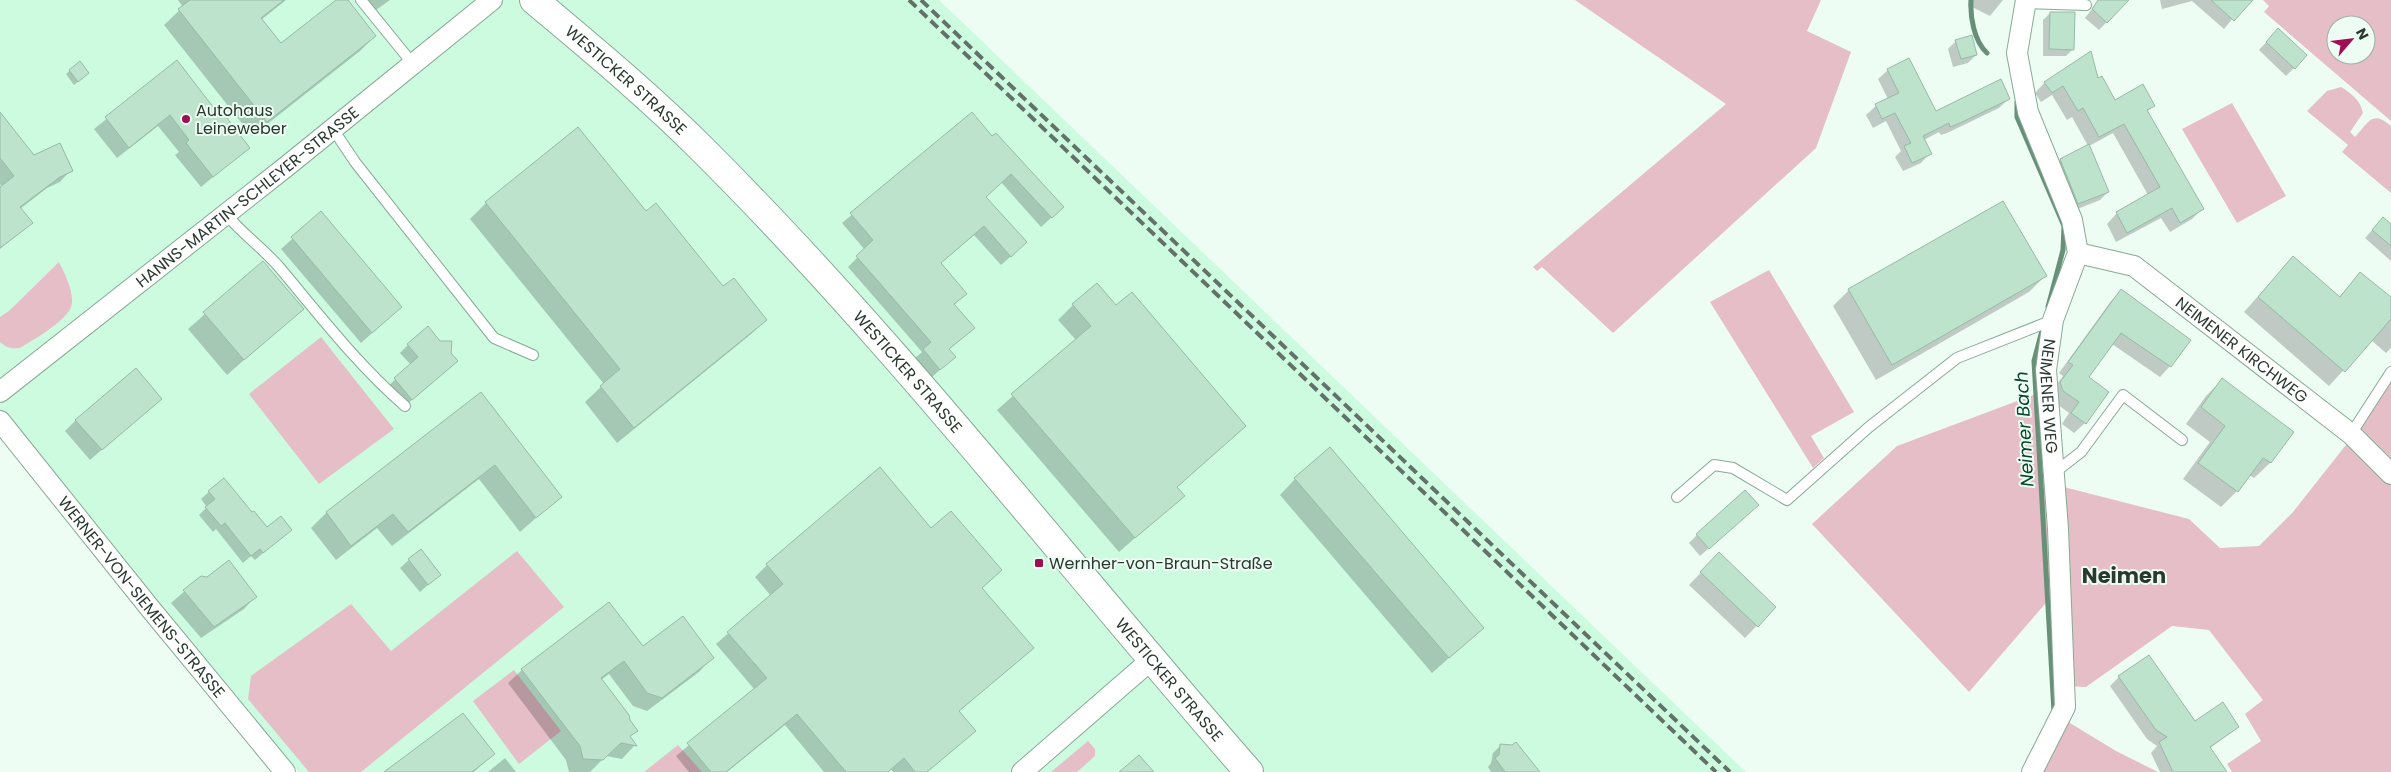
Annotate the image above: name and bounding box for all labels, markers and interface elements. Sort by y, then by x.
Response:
north arrow [2326,15,2376,65]
street label: WESTICKER STRASSE [560,20,692,140]
text: N [2351,25,2374,43]
place label: Autohaus Leineweber [196,99,287,140]
street label: HANNS-MARTIN-SCHLEYER-STRASSE [131,101,364,293]
marker: Autohaus Leineweber [180,113,192,125]
street label: NEIMENER KIRCHWEG [2171,291,2313,408]
street label: WESTICKER STRASSE [848,305,968,438]
street label: NEIMENER WEG [2034,337,2064,454]
water label: Neimer Bach [2008,371,2040,487]
street label: WERNER-VON-SIEMENS-STRASSE [53,491,231,703]
place label: Wernher-von-Braun-Straße [1049,552,1273,575]
marker: Wernher-von-Braun-Straße [1033,557,1045,569]
district label: Neimen [2082,561,2166,590]
street label: WESTICKER STRASSE [1110,613,1229,746]

